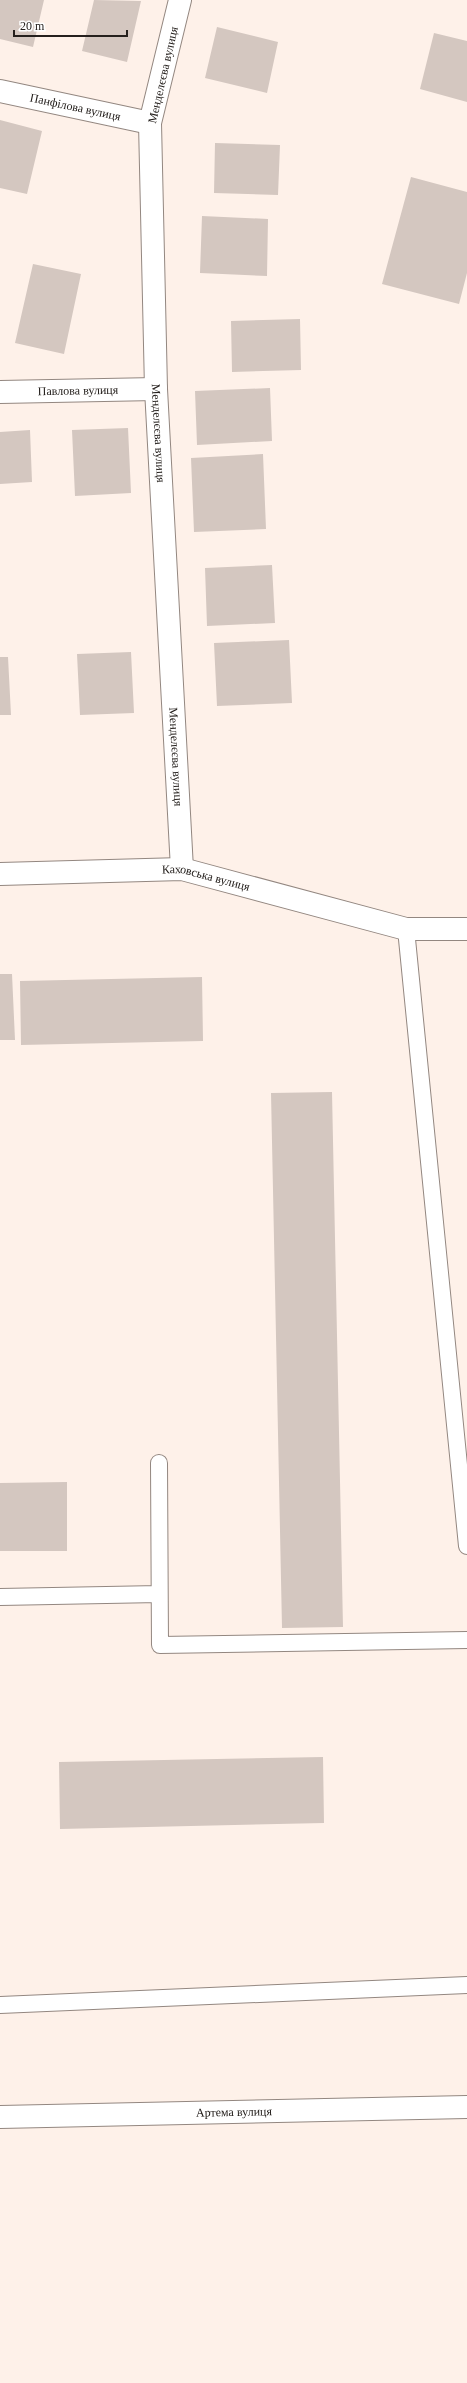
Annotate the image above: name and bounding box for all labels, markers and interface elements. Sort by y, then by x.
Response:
scale bar [14,12,127,38]
text: 20 m [20,19,45,33]
street label: Менделєєва вулиця [145,25,181,125]
street label: Панфілова вулиця [29,91,122,124]
street label: Павлова вулиця [38,383,119,398]
street label: Менделєєва вулиця [149,383,168,484]
street label: Менделєєва вулиця [166,707,186,807]
street label: Каховська вулиця [162,862,252,894]
street label: Артема вулиця [196,2104,273,2120]

